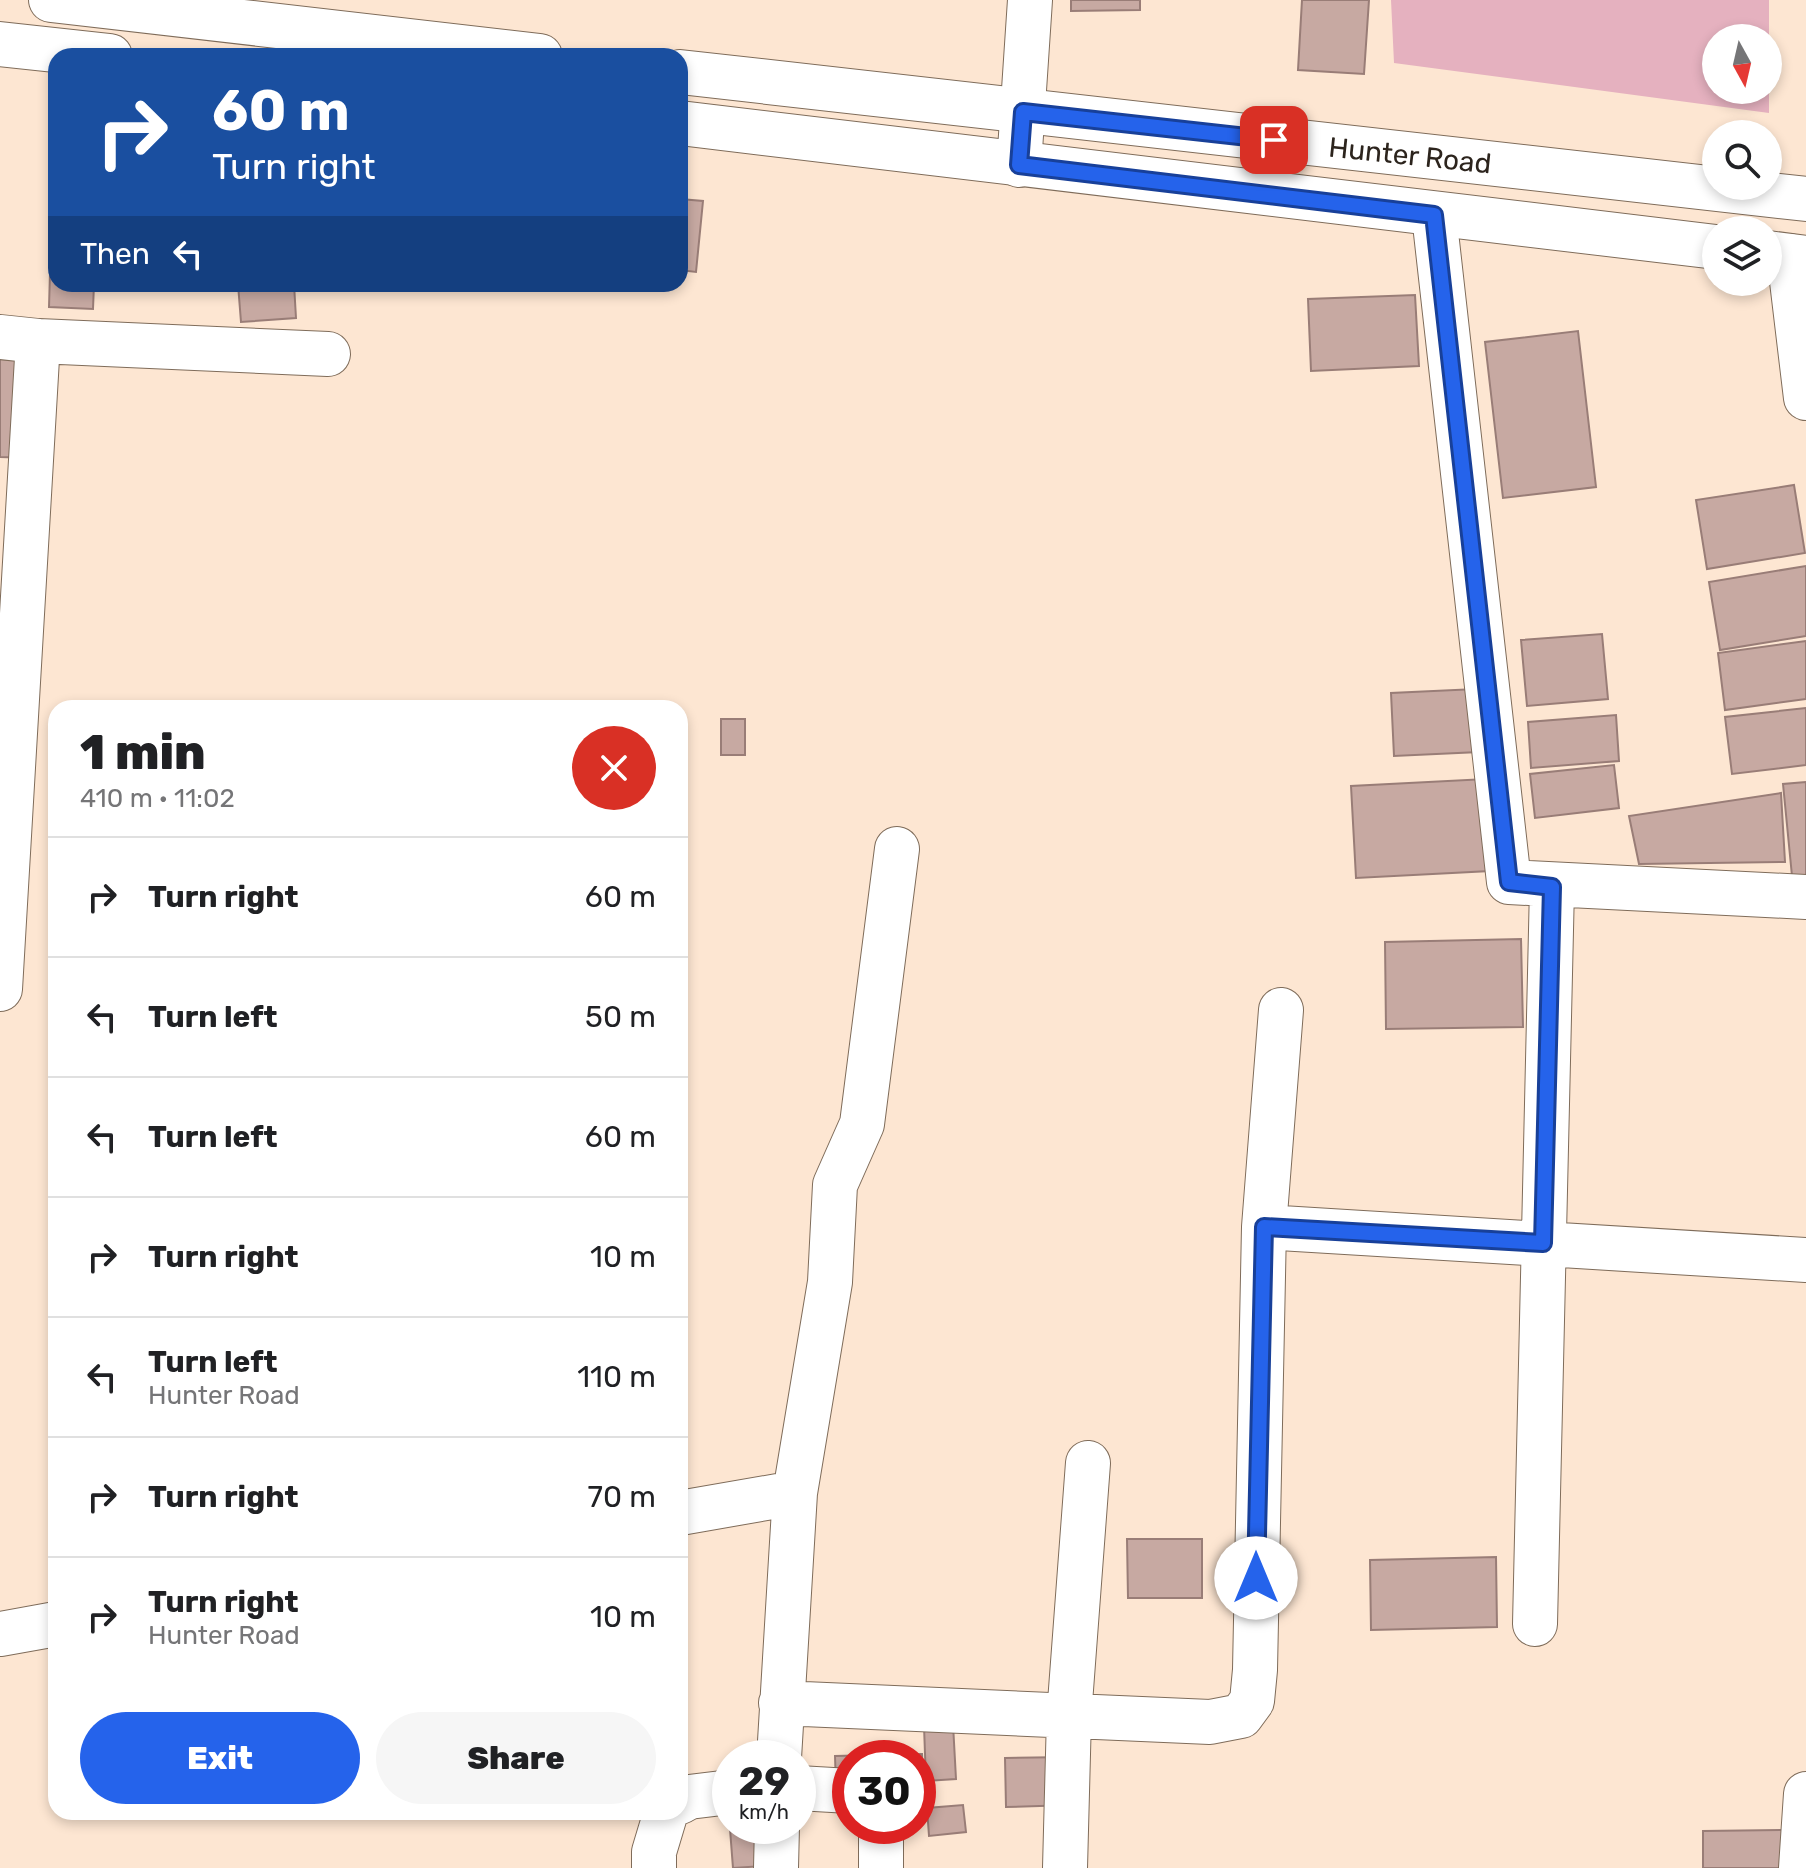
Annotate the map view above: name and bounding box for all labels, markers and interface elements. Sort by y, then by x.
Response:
north arrow [1702,24,1782,104]
map controls [1702,24,1782,296]
text: 60 m [212,78,350,144]
icon: right [80,80,184,184]
pin [1240,106,1308,174]
icon: arrive [1252,118,1296,162]
button: search [1702,120,1782,200]
street label: Hunter Road [1327,131,1493,180]
text: Turn right [212,145,376,188]
button: layers [1702,216,1782,296]
icon: left [166,232,210,276]
text: Then [80,236,150,272]
text: 1 min [80,724,206,781]
button: close [572,726,656,810]
text: 410 m · 11:02 [80,783,235,814]
icon: right [80,875,124,919]
text: Turn right [148,879,299,915]
text: 60 m [585,879,656,915]
icon: left [80,995,124,1039]
text: Turn left [148,999,278,1035]
text: 50 m [585,999,656,1035]
icon: left [80,1115,124,1159]
text: Turn left [148,1119,278,1155]
text: 60 m [585,1119,656,1155]
icon: right [80,1235,124,1279]
text: Turn right [148,1239,299,1275]
text: 10 m [590,1239,656,1275]
text: Turn left [148,1344,278,1380]
icon: left [80,1355,124,1399]
text: 110 m [577,1359,656,1395]
text: Hunter Road [148,1380,300,1411]
icon: right [80,1475,124,1519]
text: Turn right [148,1479,299,1515]
text: 70 m [588,1479,656,1515]
position arrow [1214,1536,1298,1620]
text: Turn right [148,1584,299,1620]
icon: right [80,1595,124,1639]
text: 10 m [590,1599,656,1635]
text: Hunter Road [148,1620,300,1651]
button: Exit [80,1712,360,1804]
button: Share [376,1712,656,1804]
speed limit sign: 30 [832,1740,936,1844]
text: 29 [738,1758,790,1805]
text: km/h [739,1800,789,1824]

